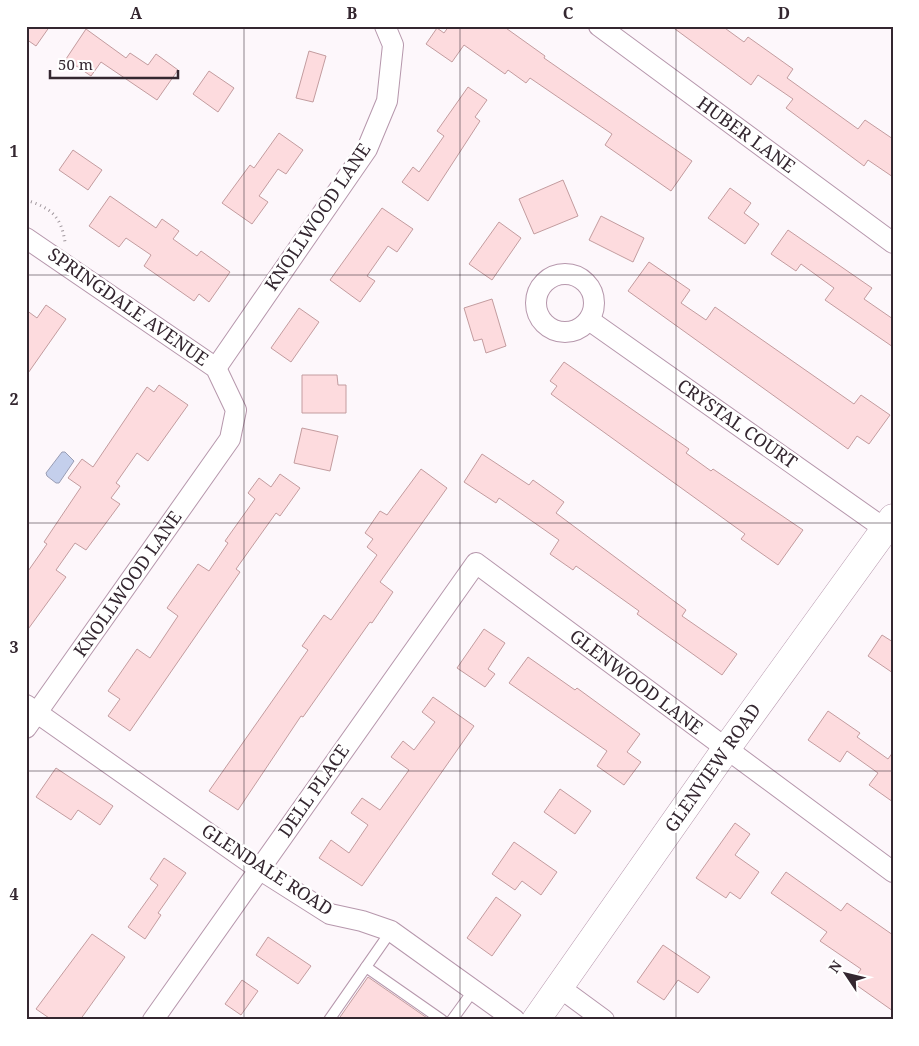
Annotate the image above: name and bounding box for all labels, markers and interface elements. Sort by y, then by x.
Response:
text: A [130,2,143,24]
text: B [347,2,358,24]
text: C [563,2,574,24]
text: D [778,2,790,24]
scale bar [50,48,178,80]
text: 50 m [58,54,93,74]
street label: HUBER LANE [693,91,800,178]
street label: KNOLLWOOD LANE [259,138,376,295]
text: 1 [9,140,19,162]
street label: SPRINGDALE AVENUE [44,242,214,371]
street label: CRYSTAL COURT [673,373,802,473]
text: 2 [9,388,19,410]
street label: KNOLLWOOD LANE [68,506,187,661]
street label: GLENWOOD LANE [565,623,708,739]
text: 3 [9,636,19,658]
street label: GLENVIEW ROAD [659,698,766,837]
street label: DELL PLACE [272,739,354,842]
street label: GLENDALE ROAD [197,818,338,921]
text: 4 [9,883,19,905]
north arrow [822,948,872,998]
text: N [824,956,846,976]

